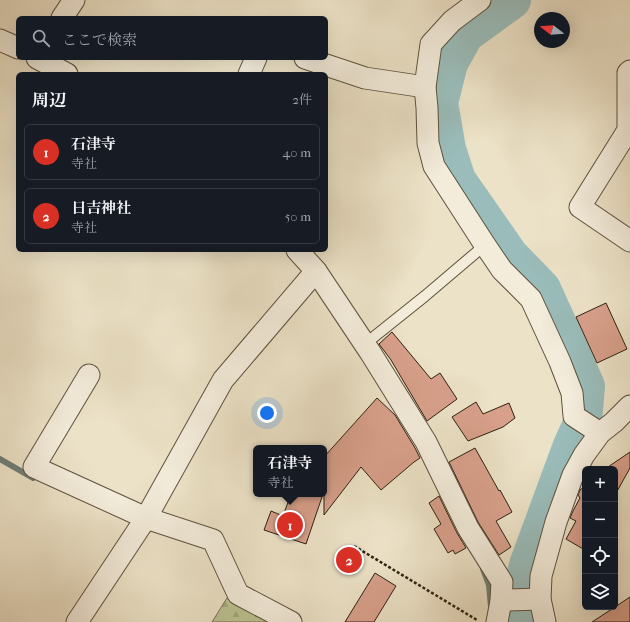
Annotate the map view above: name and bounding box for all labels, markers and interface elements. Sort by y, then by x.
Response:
north arrow [534,12,570,48]
search box [16,16,328,60]
icon: search [30,27,52,49]
text: ここで検索 [62,31,137,49]
text: 周辺 [32,90,66,110]
text: 2件 [292,92,312,107]
text: 石津寺 [71,135,116,153]
text: 1 [44,145,48,160]
text: 40 m [283,145,311,160]
text: 寺社 [71,156,97,171]
text: 日吉神社 [71,199,131,217]
text: 2 [43,209,49,224]
text: 50 m [285,209,311,224]
text: 寺社 [71,220,97,235]
your location [257,403,277,423]
popup [253,445,327,497]
text: 石津寺 [267,454,313,472]
map controls [582,466,618,610]
button: + [582,466,618,502]
text: 寺社 [267,475,294,490]
button: − [582,502,618,538]
pin: 1 [277,510,303,540]
button: locate [582,538,618,574]
pin: 2 [336,545,362,575]
button: layers [582,574,618,610]

